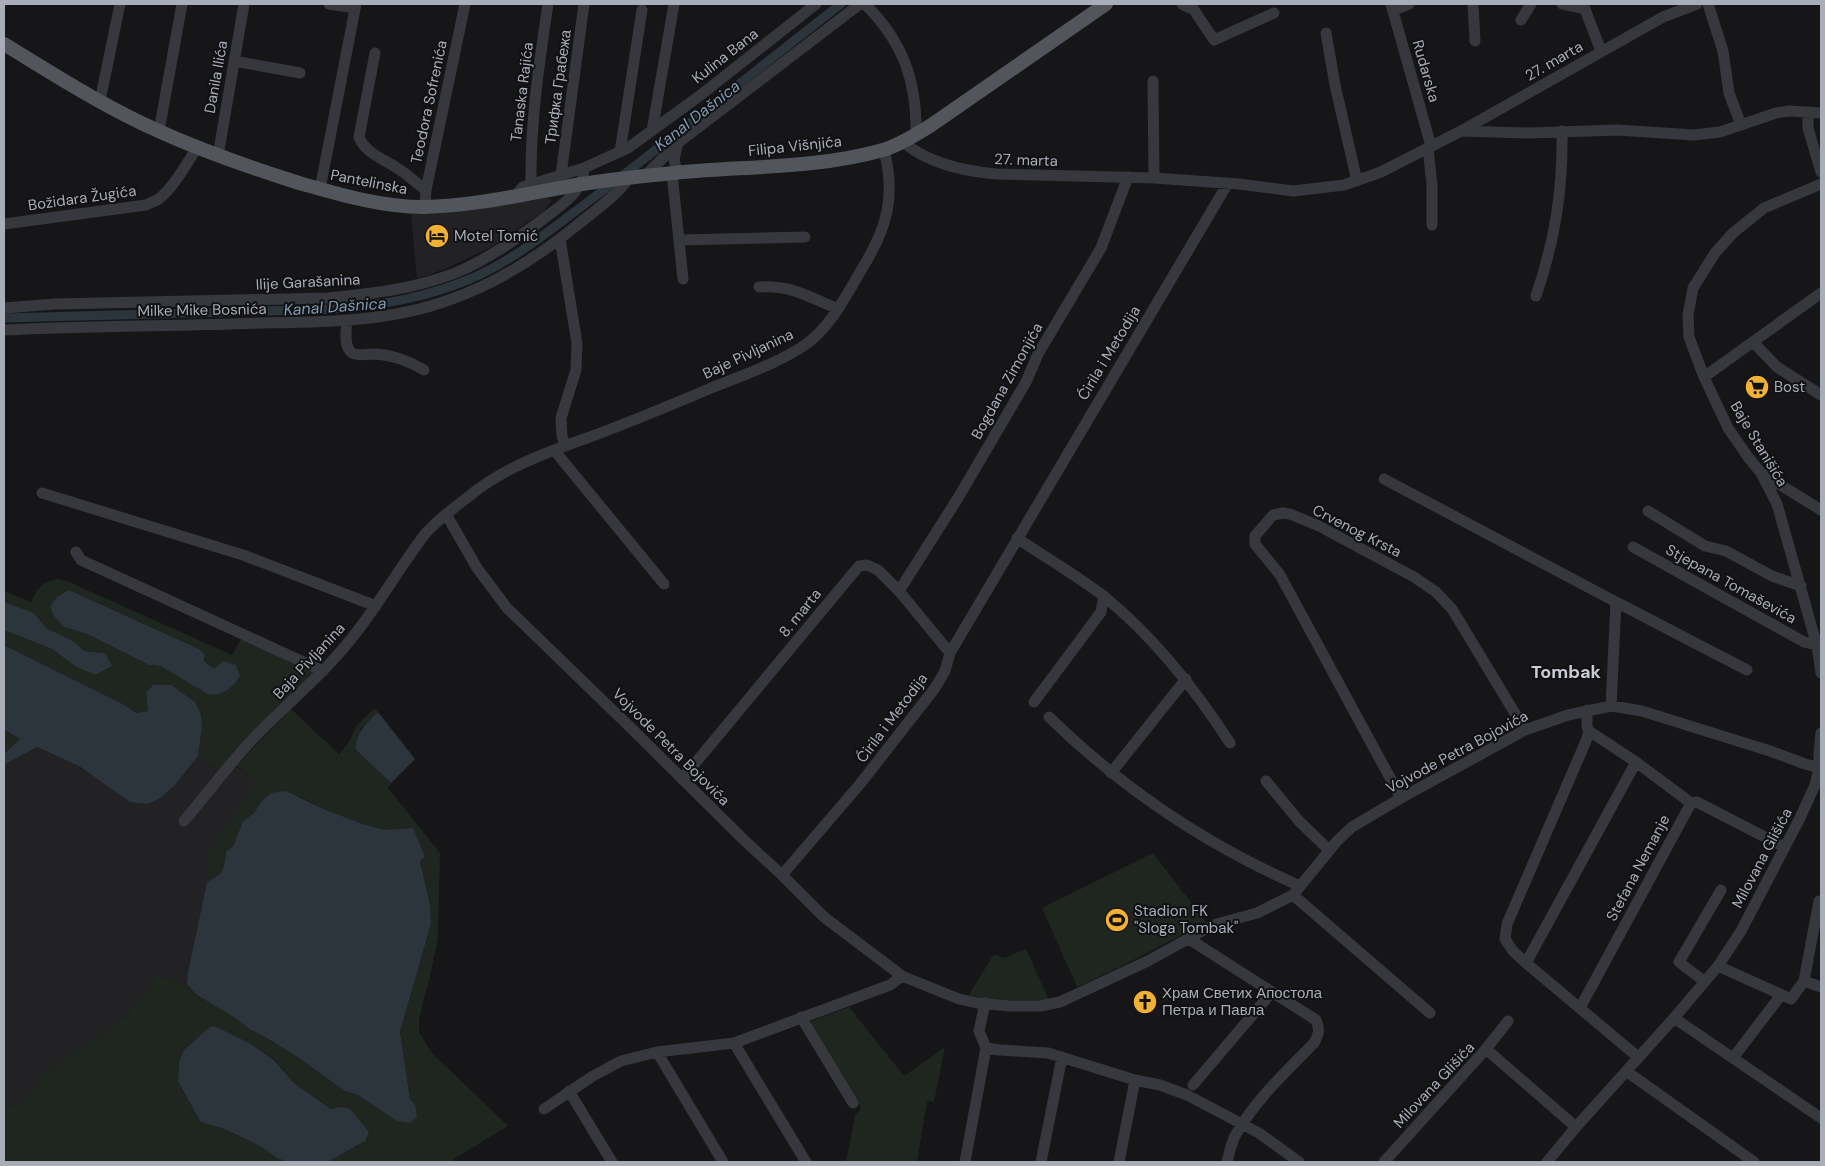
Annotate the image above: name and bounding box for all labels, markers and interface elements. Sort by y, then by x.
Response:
street label: Kulina Bana [688,24,762,88]
street label: Трифка Грабежа [540,28,576,146]
street label: 27. marta [1521,36,1587,86]
street label: Teodora Sofrenića [406,38,452,166]
street label: Rudarska [1408,38,1444,104]
street label: Danila Ilića [200,39,232,115]
street label: Tanaska Rajića [506,41,538,143]
water label: Kanal Dašnica [650,75,745,155]
street label: Filipa Višnjića [747,131,843,161]
street label: 27. marta [994,149,1058,171]
street label: Pantelinska [329,165,409,199]
street label: Božidara Žugića [27,181,137,215]
hotel icon: Motel Tomić [424,223,450,249]
place label: Motel Tomić [454,226,538,246]
street label: Ilije Garašanina [255,269,361,295]
water label: Kanal Dašnica [283,292,387,321]
street label: Milke Mike Bosnića [137,299,267,321]
street label: Ćirila i Metodija [1073,302,1145,404]
street label: Bogdana Zimonjića [967,319,1047,443]
street label: Baje Pivljanina [699,324,797,384]
supermarket icon: Bost [1744,374,1770,400]
place label: Bost [1774,377,1805,397]
street label: Baje Stanišića [1726,398,1792,490]
street label: Crvenog Krsta [1309,500,1405,562]
street label: Stjepana Tomaševića [1662,540,1800,628]
street label: 8. marta [774,584,826,642]
street label: Baja Pivljanina [268,619,350,703]
district label: Tombak [1531,660,1601,684]
street label: Ćirila i Metodija [852,669,932,767]
street label: Vojvode Petra Bojovića [608,684,734,810]
street label: Vojvode Petra Bojovića [1382,706,1532,798]
street label: Milovana Glišića [1727,804,1797,912]
street label: Stefana Nemanje [1602,811,1674,925]
place label: Stadion FK "Sloga Tombak" [1134,901,1238,938]
sports icon: Stadion FK "Sloga Tombak" [1104,907,1130,933]
place label: Храм Светих Апостола Петра и Павла [1162,983,1323,1020]
church icon: Храм Светих Апостола Петра и Павла [1132,989,1158,1015]
street label: Milovana Glišića [1389,1038,1479,1132]

